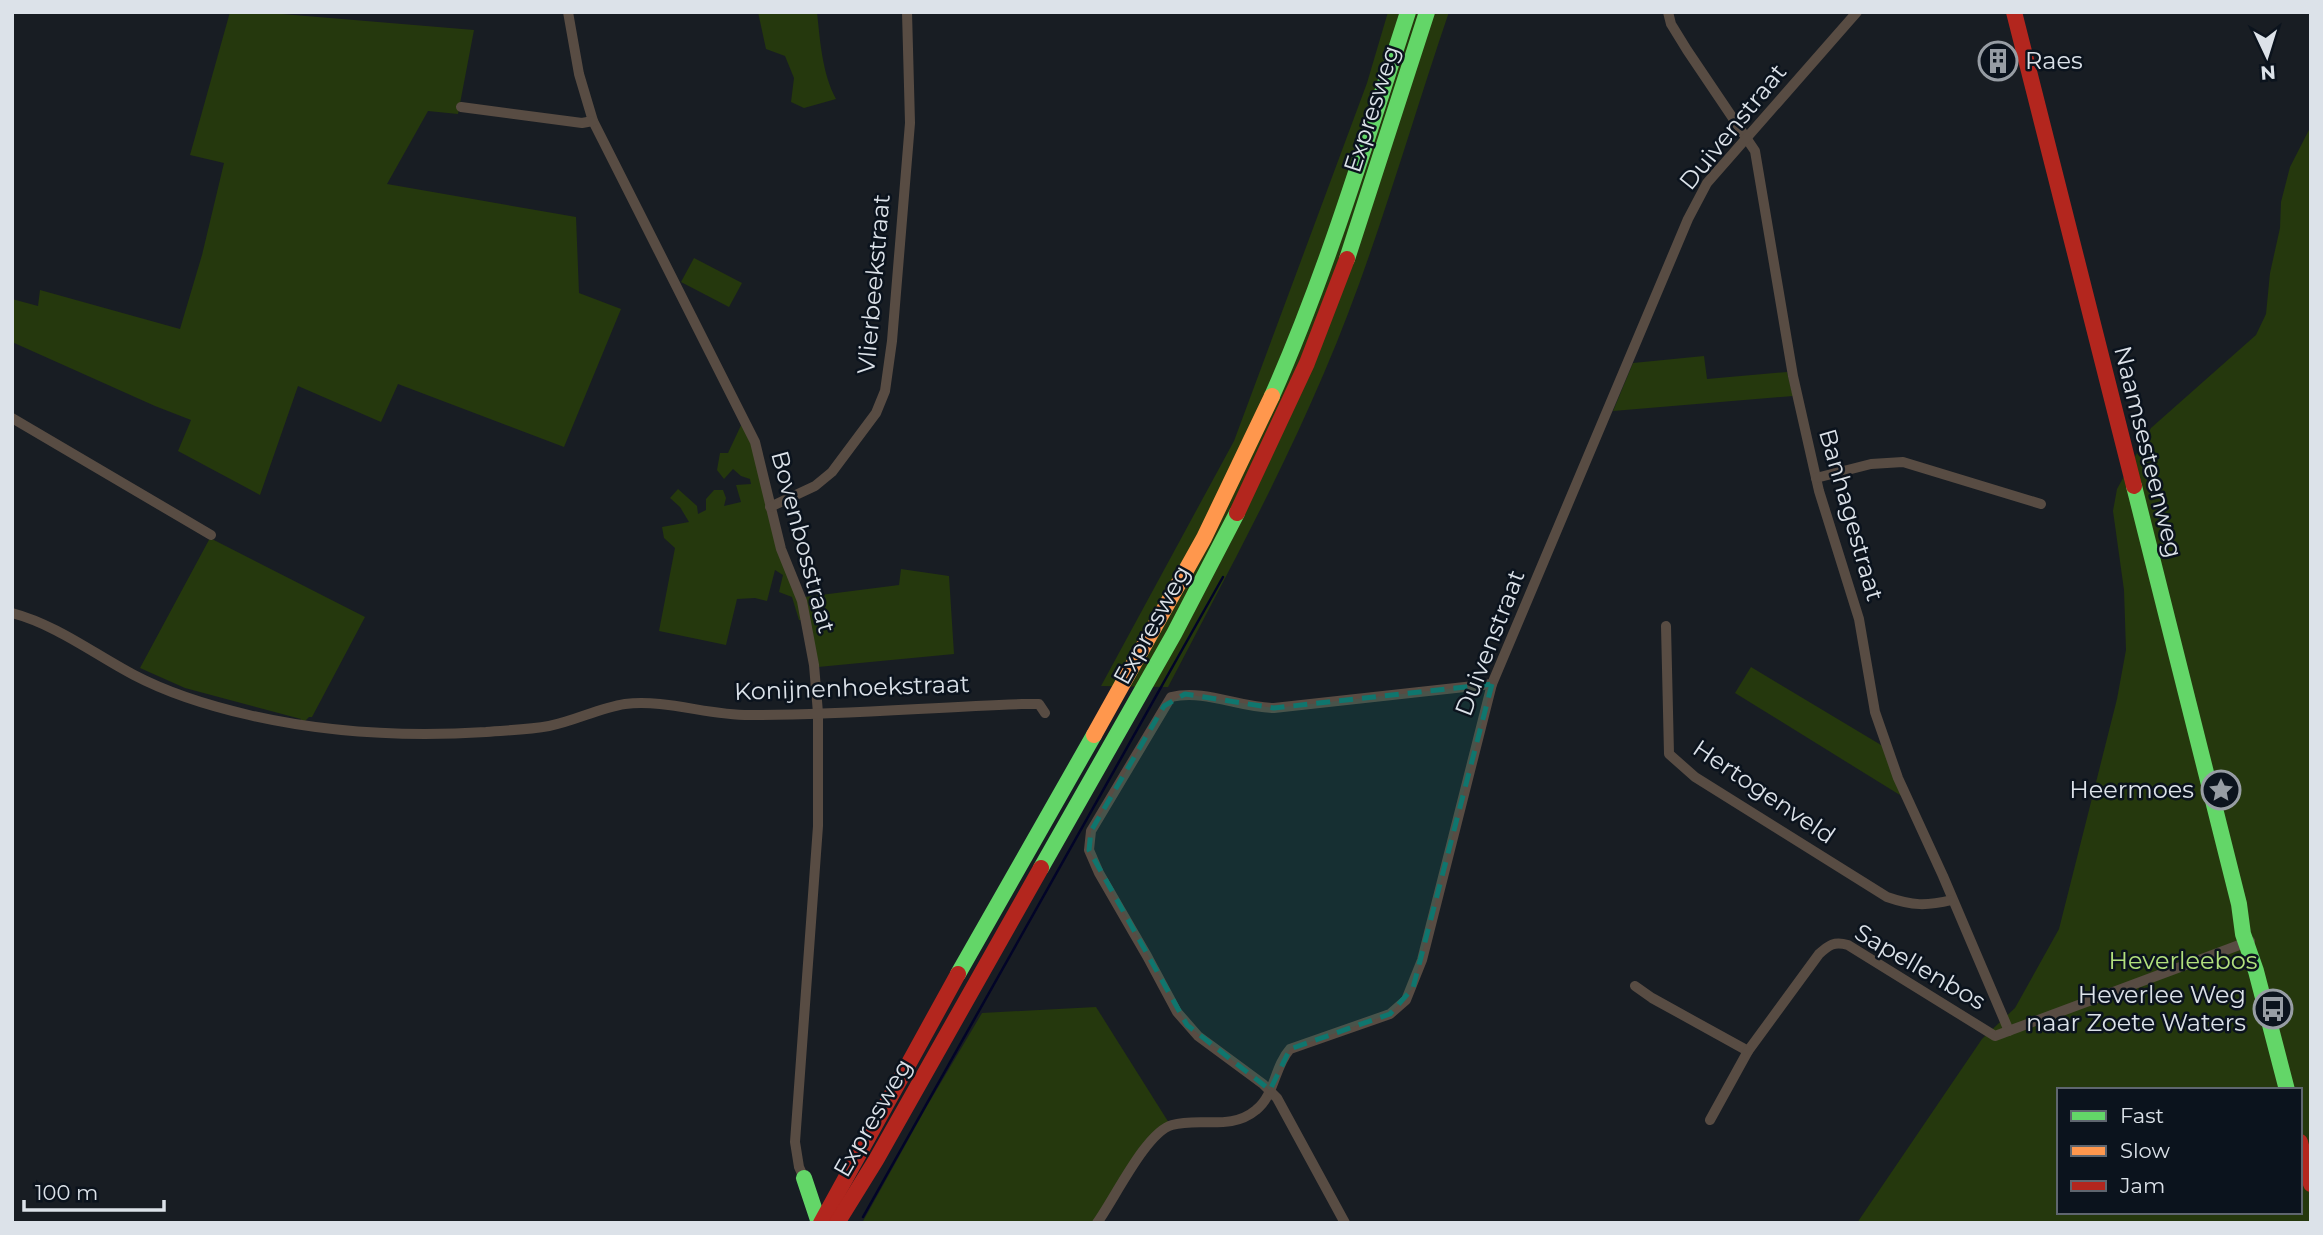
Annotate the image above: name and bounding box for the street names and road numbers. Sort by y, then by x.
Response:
street label: Expresweg [1337,42,1406,176]
street label: Duivenstraat [1673,58,1792,196]
street label: Vlierbeekstraat [851,192,896,375]
street label: Naamsesteenweg [2108,343,2189,561]
street label: Banhagestraat [1813,425,1890,605]
street label: Bovenbosstraat [765,448,842,636]
street label: Expresweg [1107,560,1196,689]
street label: Duivenstraat [1448,566,1531,720]
street label: Konijnenhoekstraat [734,669,970,706]
street label: Hertogenveld [1688,733,1841,850]
street label: Sapellenbos [1850,917,1991,1016]
street label: Expresweg [827,1053,918,1182]

